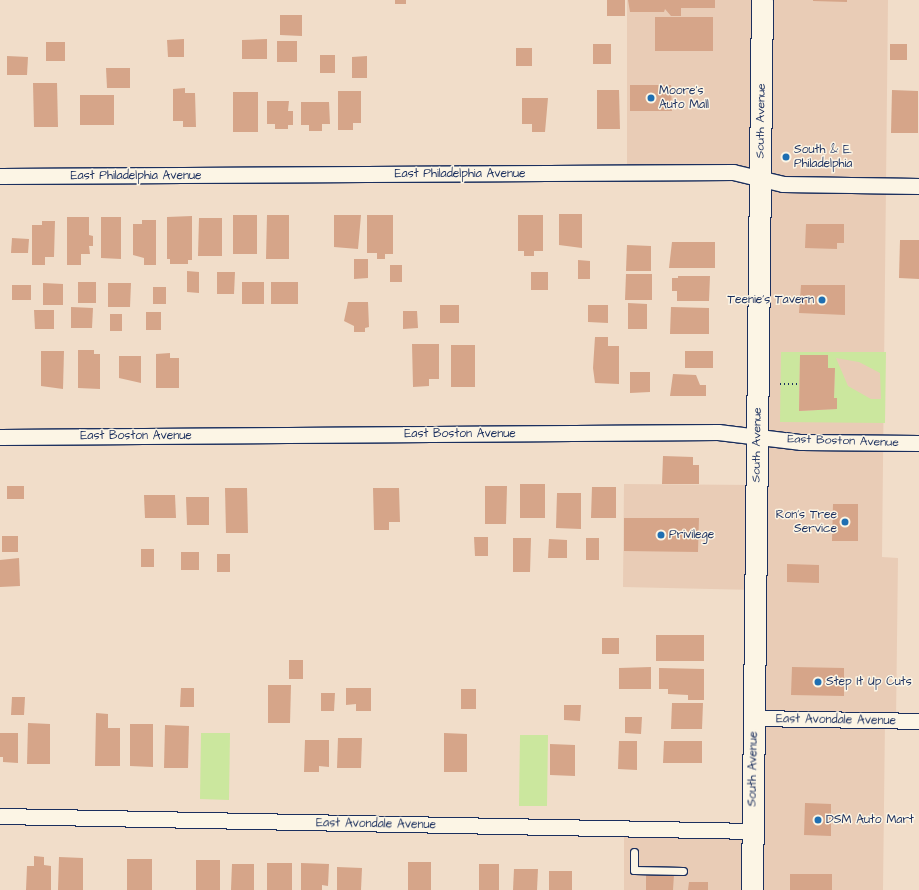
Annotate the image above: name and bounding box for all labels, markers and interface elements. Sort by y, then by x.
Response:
street label: South Avenue [753,83,769,159]
place label: Moore's Auto Mall [659,84,709,112]
marker: Moore's Auto Mall [646,93,656,103]
place label: South & E. Philadelphia [794,143,852,171]
marker: South & E. Philadelphia [781,152,791,162]
street label: East Philadelphia Avenue [394,167,526,181]
street label: East Philadelphia Avenue [70,169,202,183]
place label: Teenie's Tavern [728,293,814,307]
marker: Teenie's Tavern [817,295,827,305]
street label: South Avenue [749,407,765,483]
street label: East Boston Avenue [404,427,516,441]
street label: East Boston Avenue [80,429,192,443]
street label: East Boston Avenue [787,432,899,450]
place label: Ron's Tree Service [776,508,837,536]
marker: Ron's Tree Service [840,517,850,527]
place label: Privilege [669,528,714,542]
marker: Privilege [656,530,666,540]
place label: Step It Up Cuts [826,675,912,689]
marker: Step It Up Cuts [813,677,823,687]
street label: East Avondale Avenue [776,712,896,728]
street label: South Avenue [745,731,761,807]
place label: DSM Auto Mart [826,813,914,827]
marker: DSM Auto Mart [813,815,823,825]
street label: East Avondale Avenue [316,816,436,832]

